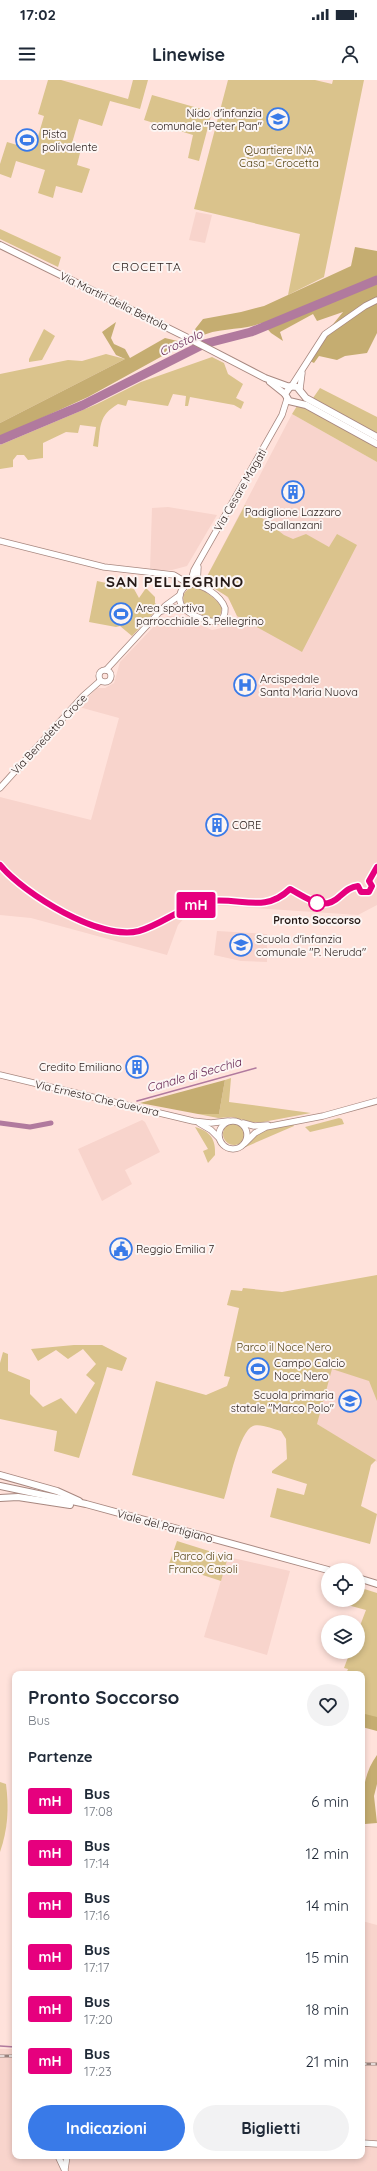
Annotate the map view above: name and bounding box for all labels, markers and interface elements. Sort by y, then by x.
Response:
text: 17:02 [20,5,56,24]
icon: menu [16,43,38,65]
text: Linewise [152,43,225,66]
icon: person [339,43,361,65]
place label: Nido d'infanzia comunale "Peter Pan" [151,106,262,133]
school or university icon: Nido d'infanzia comunale "Peter Pan" [265,106,291,132]
sports icon: Pista polivalente [14,127,40,153]
place label: Pista polivalente [42,127,98,154]
park label: Quartiere INA Casa - Crocetta [239,143,319,170]
district label: CROCETTA [112,259,182,274]
street label: Via Martiri della Bettola [57,269,171,333]
water label: Crostolo [157,326,206,359]
street label: Via Cesare Magati [211,446,269,534]
building icon: Padiglione Lazzaro Spallanzani [280,479,306,505]
place label: Padiglione Lazzaro Spallanzani [245,505,342,532]
district label: SAN PELLEGRINO [106,572,244,591]
sports icon: Area sportiva parrocchiale S. Pellegrino [108,601,134,627]
place label: Area sportiva parrocchiale S. Pellegrino [136,601,264,628]
hospital icon: Arcispedale Santa Maria Nuova [232,672,258,698]
place label: Arcispedale Santa Maria Nuova [260,672,358,699]
street label: Via Benedetto Croce [8,691,90,777]
building icon: CORE [204,812,230,838]
place label: CORE [232,818,261,832]
line badge: mH [178,892,214,918]
marker: Pronto Soccorso [308,894,326,912]
text: mH [185,896,207,914]
place label: Pronto Soccorso [273,913,361,927]
school or university icon: Scuola d'infanzia comunale "P. Neruda" [228,932,254,958]
place label: Scuola d'infanzia comunale "P. Neruda" [256,932,366,959]
building icon: Credito Emiliano [124,1054,150,1080]
water label: Canale di Secchia [145,1054,244,1095]
place label: Credito Emiliano [39,1060,122,1074]
street label: Via Ernesto Che Guevara [34,1077,160,1119]
public building icon: Reggio Emilia 7 [108,1236,134,1262]
place label: Reggio Emilia 7 [136,1242,214,1256]
park label: Parco il Noce Nero [237,1340,332,1354]
sports icon: Campo Calcio Noce Nero [245,1356,271,1382]
place label: Campo Calcio Noce Nero [274,1356,346,1383]
place label: Scuola primaria statale "Marco Polo" [231,1388,334,1415]
school or university icon: Scuola primaria statale "Marco Polo" [337,1388,363,1414]
street label: Viale del Partigiano [115,1506,215,1546]
park label: Parco di via Franco Casoli [168,1549,238,1576]
map controls [321,1563,365,1659]
button: locate [321,1563,365,1607]
button: layers [321,1615,365,1659]
button: heart [307,1684,349,1726]
text: Pronto Soccorso [28,1685,179,1709]
text: Bus [28,1712,50,1728]
text: Partenze [28,1747,93,1766]
text: Bus [84,1784,110,1803]
text: mH [39,1792,61,1810]
text: 6 min [311,1792,349,1811]
text: 17:08 [84,1803,113,1819]
text: Bus [84,1836,110,1855]
text: mH [39,1844,61,1862]
text: 12 min [305,1844,349,1863]
text: 17:14 [84,1855,109,1871]
text: Bus [84,1888,110,1907]
text: mH [39,1896,61,1914]
text: 14 min [306,1896,349,1915]
text: 17:16 [84,1907,110,1923]
text: Bus [84,1940,110,1959]
text: mH [39,1948,61,1966]
text: 15 min [306,1948,349,1967]
text: 17:17 [84,1959,109,1975]
text: Bus [84,1992,110,2011]
text: mH [39,2000,61,2018]
text: 18 min [306,2000,349,2019]
text: 17:20 [84,2011,113,2027]
text: Bus [84,2044,110,2063]
text: mH [39,2052,61,2070]
text: 21 min [305,2052,349,2071]
text: 17:23 [84,2063,112,2079]
button: Indicazioni [28,2105,185,2151]
button: Biglietti [193,2105,349,2151]

